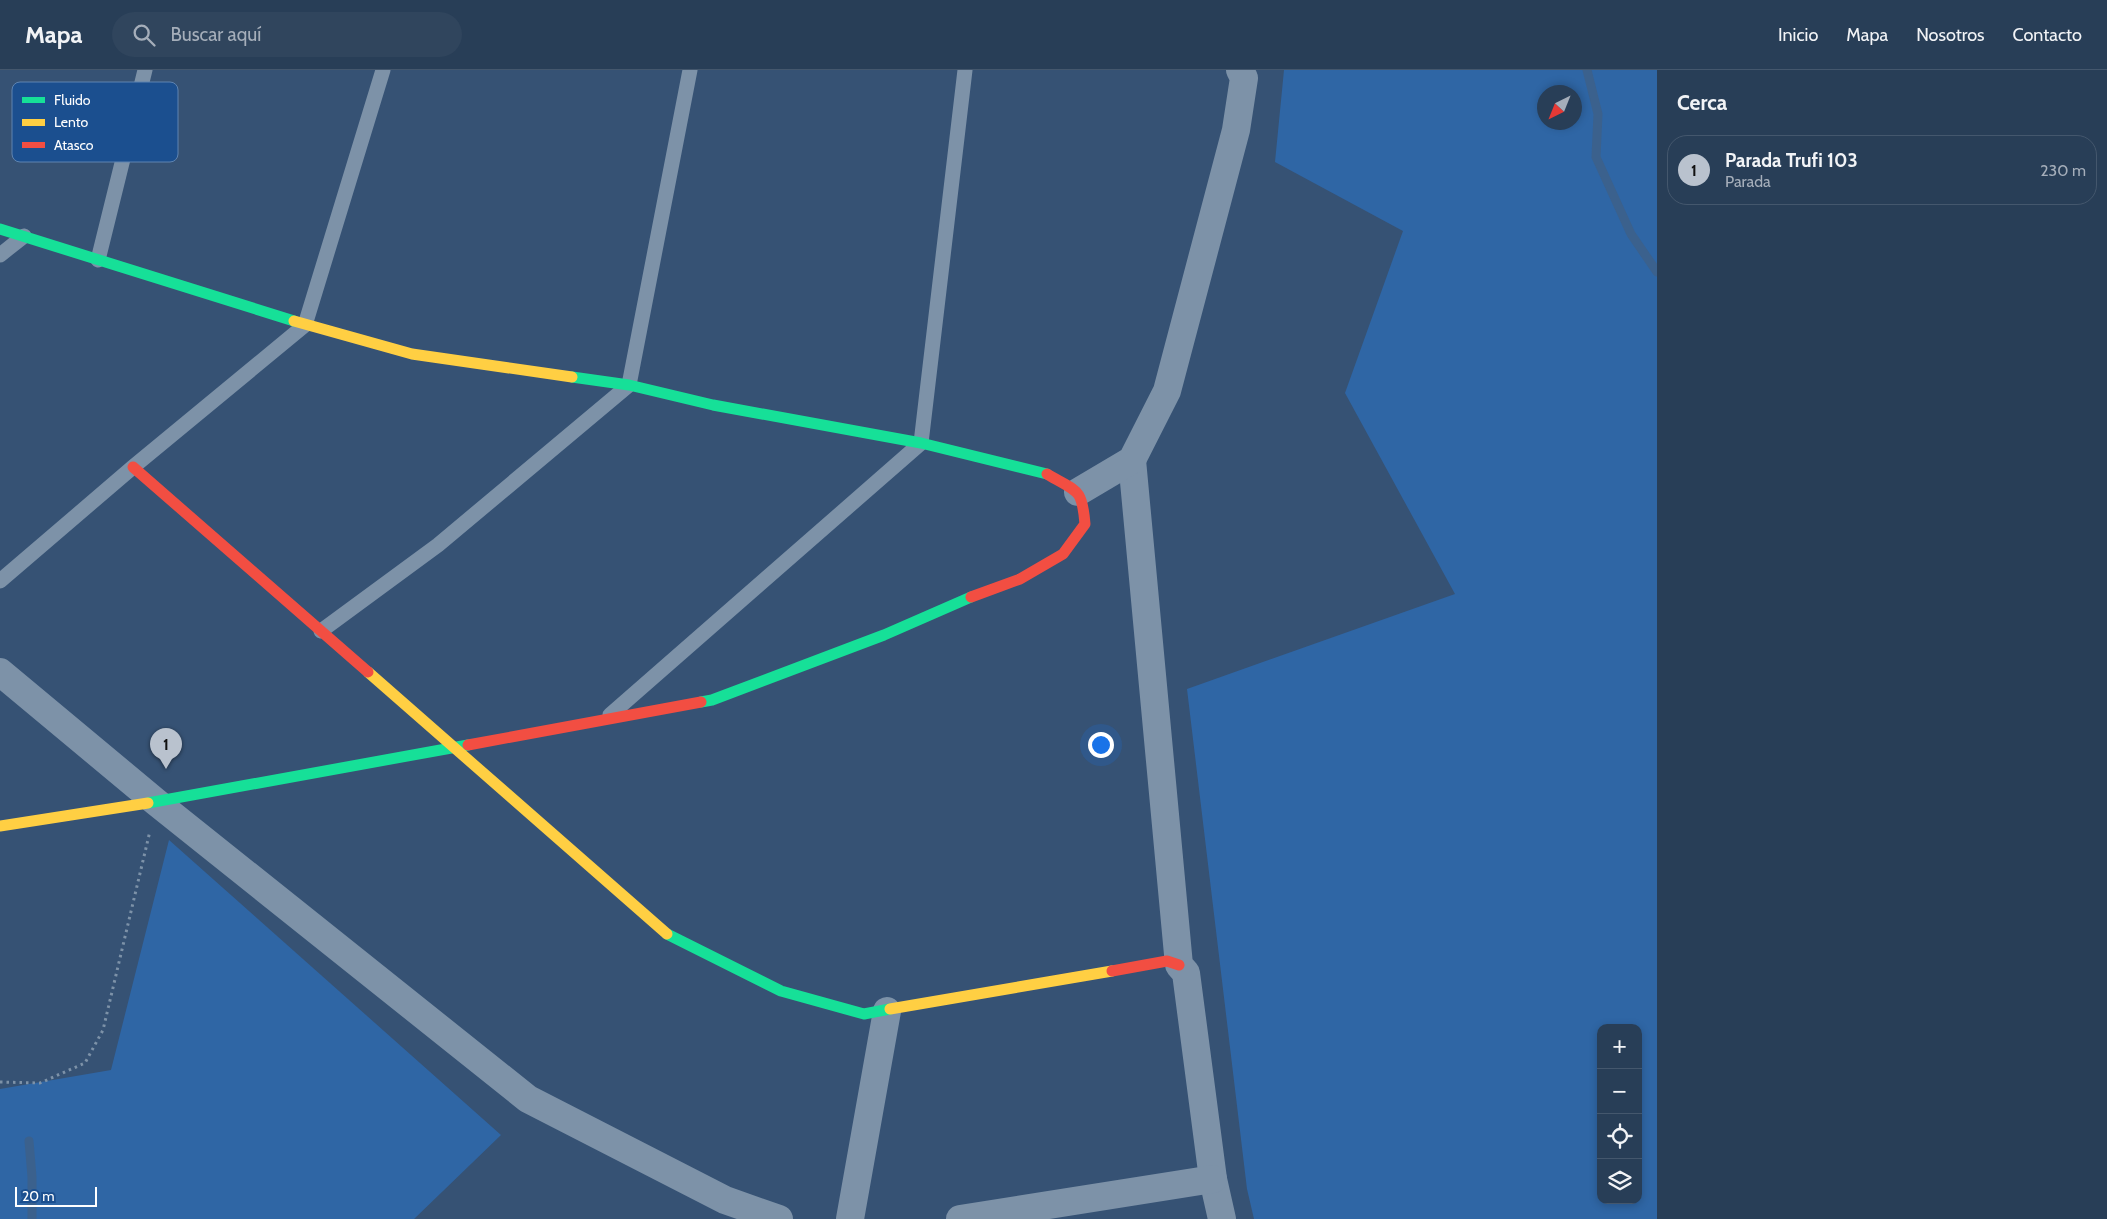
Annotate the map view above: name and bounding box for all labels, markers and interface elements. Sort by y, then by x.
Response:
search box [112,12,462,57]
text: Mapa [25,20,82,49]
icon: search [130,21,158,49]
text: Buscar aquí [170,23,261,46]
text: Inicio [1778,24,1818,46]
text: Mapa [1846,24,1888,46]
text: Nosotros [1916,24,1985,46]
text: Contacto [2013,24,2082,46]
legend [12,82,178,162]
north arrow [1537,85,1582,130]
text: Cerca [1677,90,1727,115]
text: Fluido [54,91,91,109]
text: Lento [54,113,88,131]
text: Atasco [54,136,94,154]
text: Parada Trufi 103 [1725,149,1858,172]
text: 1 [1691,161,1697,180]
text: 230 m [2040,161,2086,180]
text: Parada [1725,172,1771,191]
pin: 1 [150,728,182,769]
your location [1088,732,1114,758]
map controls [1597,1024,1642,1204]
button: + [1597,1024,1642,1069]
button: − [1597,1069,1642,1114]
button: locate [1597,1114,1642,1159]
button: layers [1597,1159,1642,1204]
scale bar [15,1184,98,1207]
text: 20 m [22,1187,55,1205]

